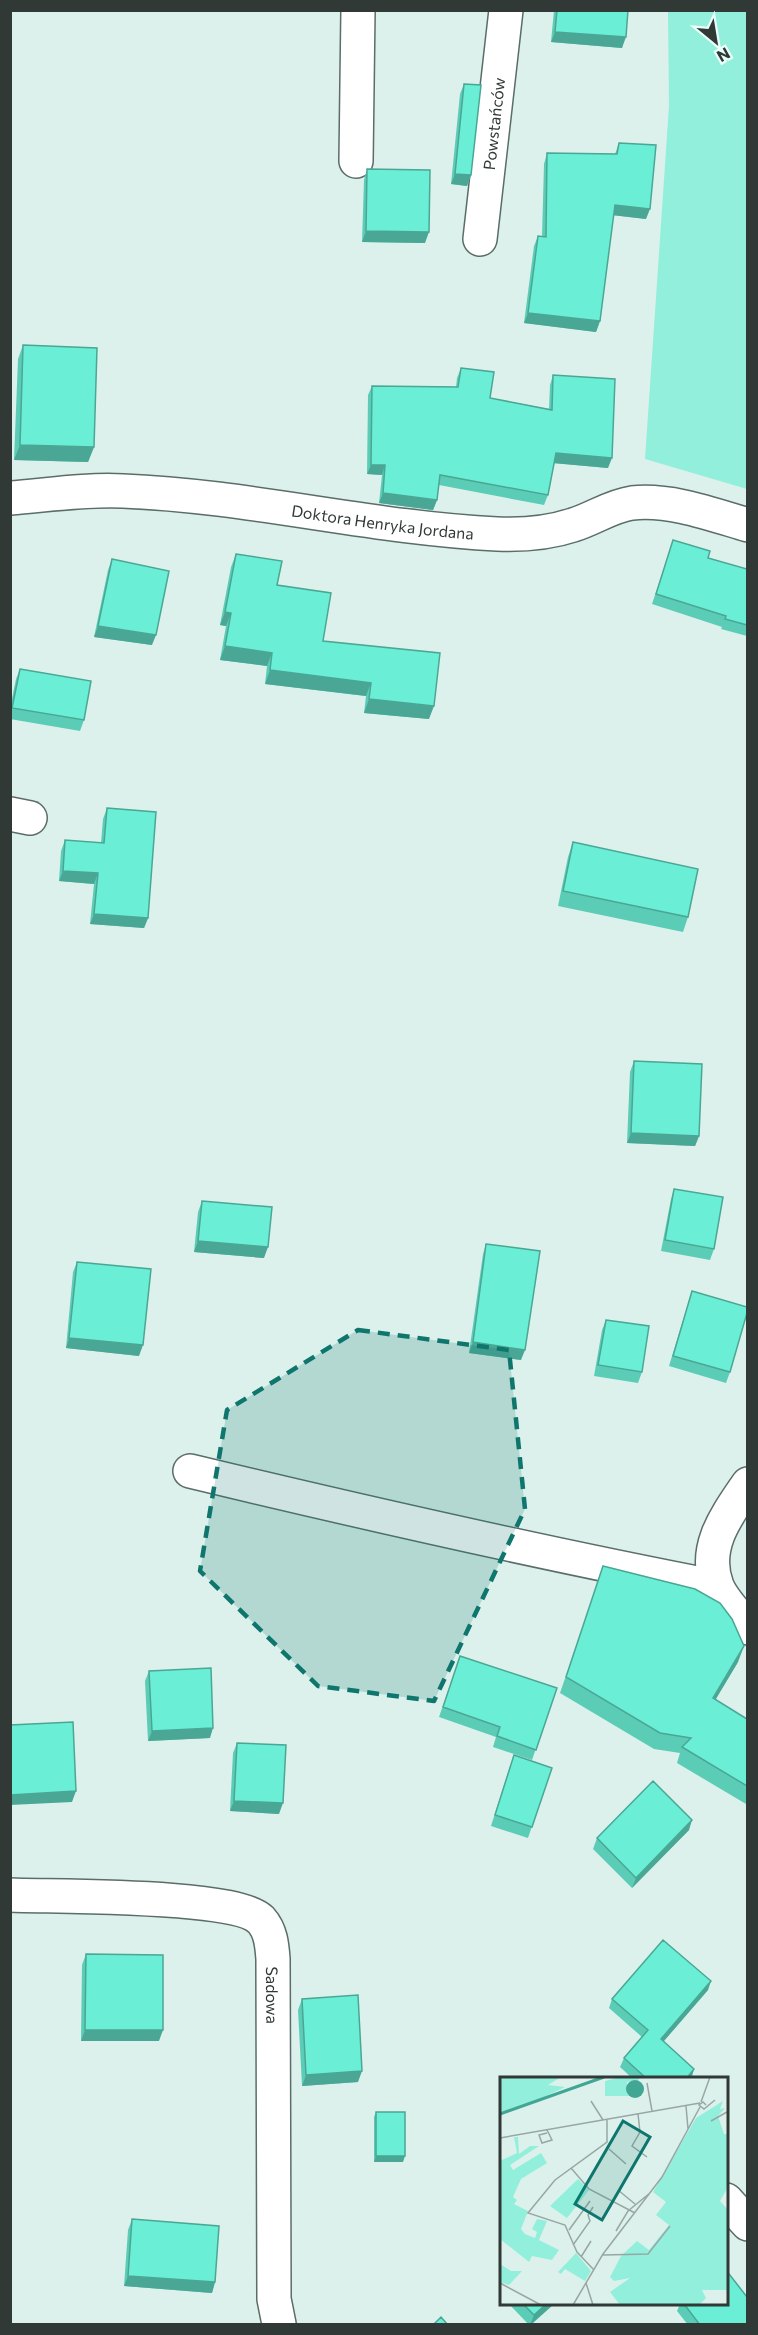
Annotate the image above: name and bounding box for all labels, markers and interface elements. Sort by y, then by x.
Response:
north arrow [686,12,746,72]
text: N [714,44,734,67]
street label: Powstańców [478,76,508,171]
street label: Doktora Henryka Jordana [290,500,475,542]
street label: Sadowa [264,1966,283,2024]
inset map [500,2077,728,2305]

